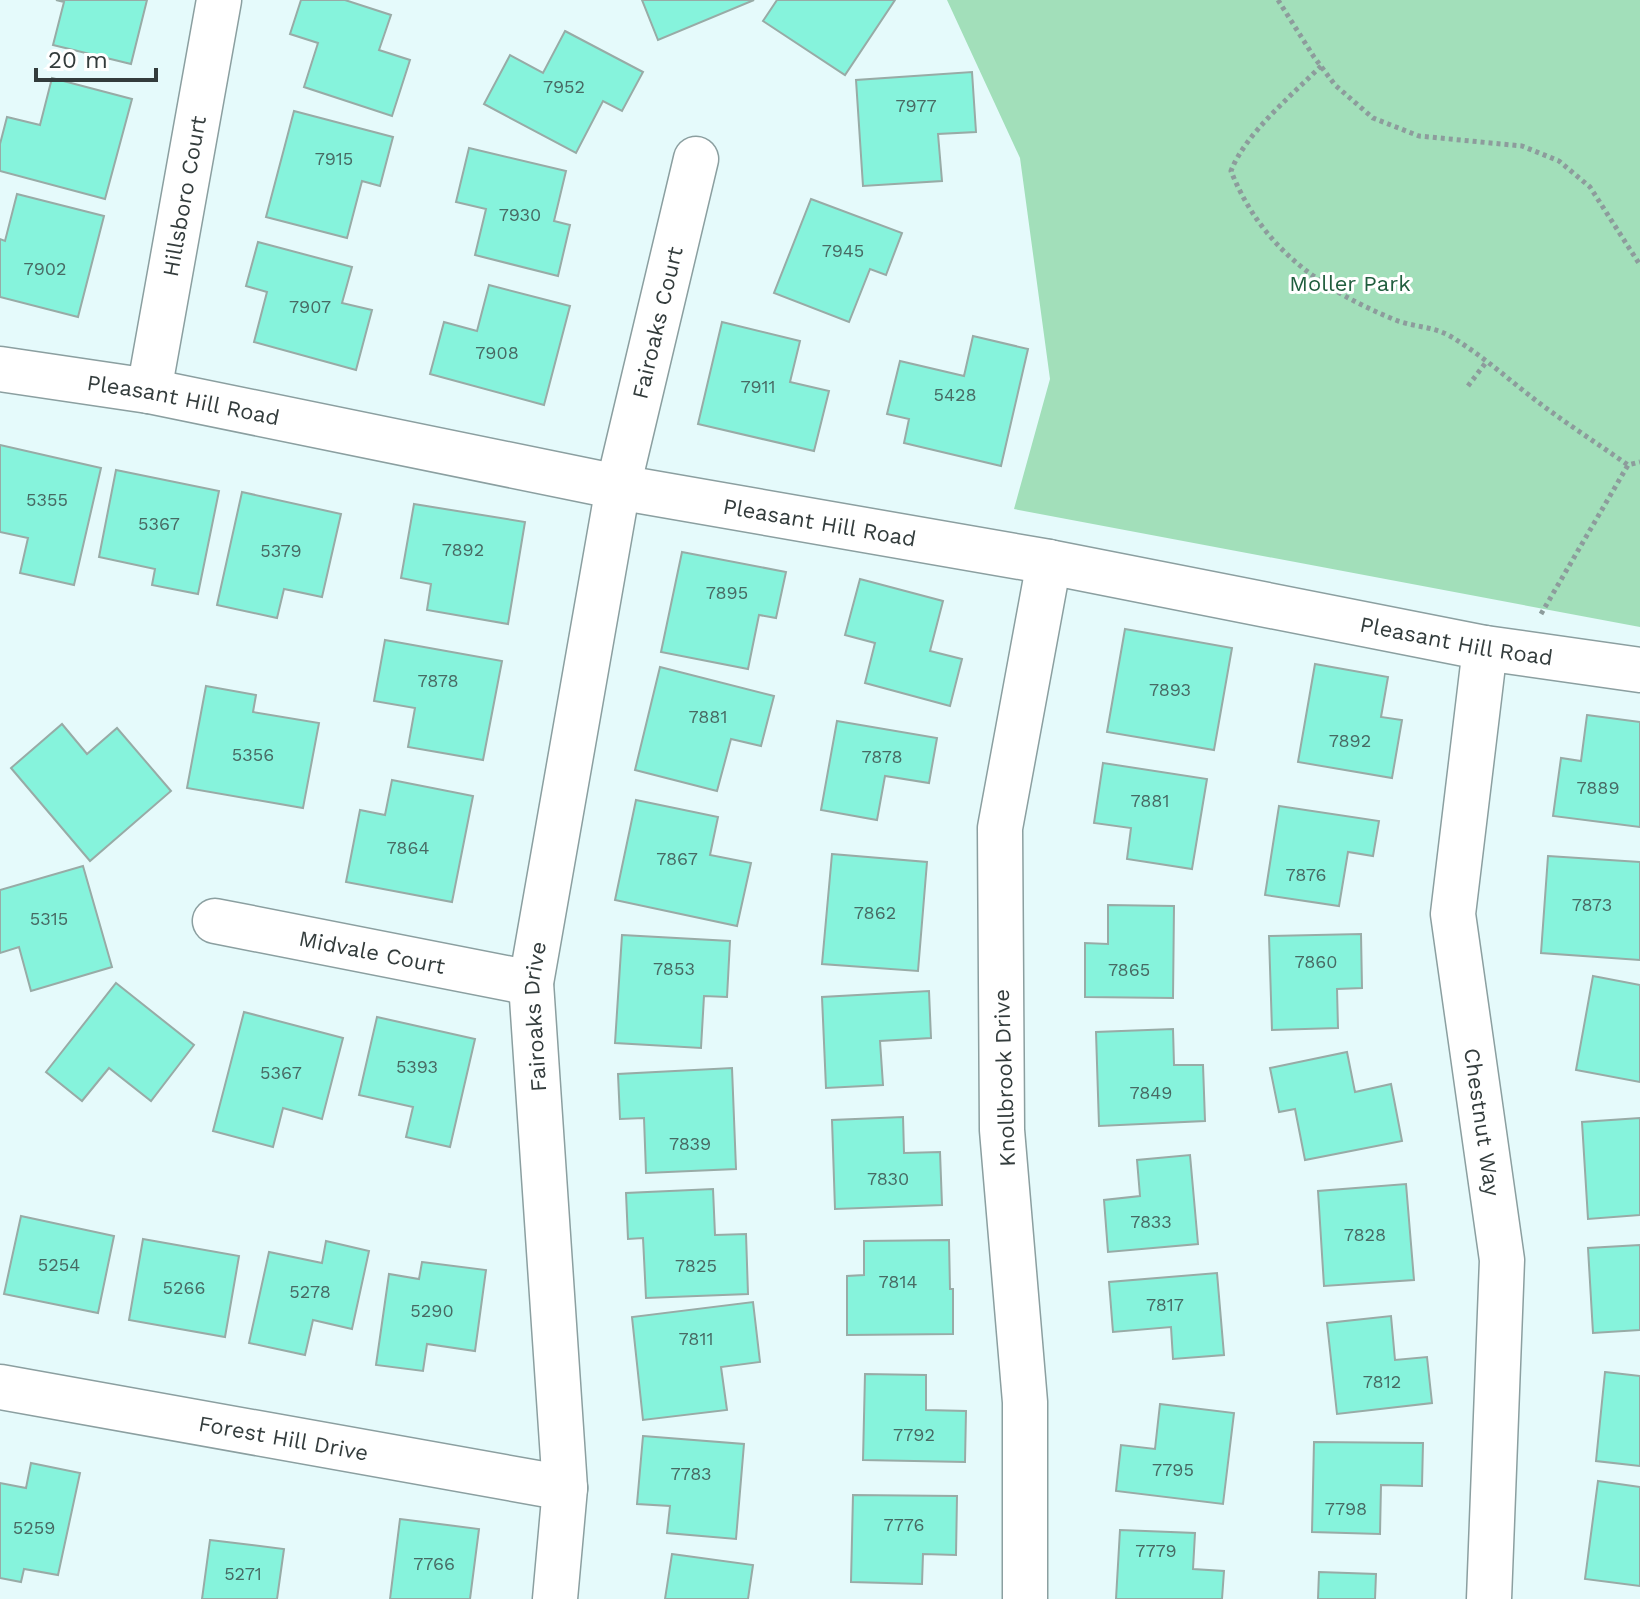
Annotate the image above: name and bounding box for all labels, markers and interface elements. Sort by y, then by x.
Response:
scale bar [36,32,156,82]
text: 20 m [48,46,108,74]
house number: 7952 [543,76,585,97]
house number: 7977 [895,95,937,116]
street label: Hillsboro Court [158,114,211,279]
house number: 7915 [315,148,353,169]
house number: 7930 [499,204,541,225]
house number: 7945 [822,240,864,261]
street label: Fairoaks Court [627,244,688,401]
house number: 7902 [24,258,66,279]
park label: Moller Park [1289,271,1411,296]
house number: 7907 [289,296,331,317]
house number: 7908 [475,342,519,363]
street label: Pleasant Hill Road [85,370,282,430]
house number: 7911 [740,376,776,397]
house number: 5428 [933,384,977,405]
house number: 5355 [26,489,68,510]
street label: Pleasant Hill Road [721,494,918,552]
house number: 5367 [138,513,180,534]
house number: 7892 [442,539,484,560]
house number: 5379 [260,540,302,561]
house number: 7895 [706,582,748,603]
street label: Pleasant Hill Road [1358,612,1555,671]
house number: 7878 [418,670,458,691]
house number: 7893 [1149,679,1191,700]
house number: 7881 [689,706,727,727]
house number: 7892 [1329,730,1371,751]
house number: 5356 [232,744,274,765]
house number: 7878 [862,746,902,767]
house number: 7889 [1576,777,1620,798]
house number: 7881 [1131,790,1169,811]
house number: 7864 [387,837,429,858]
house number: 7867 [656,848,698,869]
house number: 7876 [1286,864,1326,885]
house number: 7873 [1572,894,1612,915]
house number: 7862 [854,902,896,923]
house number: 5315 [30,908,68,929]
street label: Midvale Court [297,926,447,979]
street label: Fairoaks Drive [519,940,551,1093]
house number: 7860 [1295,951,1337,972]
house number: 7853 [653,958,695,979]
house number: 7865 [1108,959,1150,980]
street label: Knollbrook Drive [989,989,1020,1167]
street label: Chestnut Way [1459,1047,1505,1198]
house number: 5393 [396,1056,438,1077]
house number: 5367 [260,1062,302,1083]
house number: 7849 [1130,1082,1172,1103]
house number: 7839 [669,1133,711,1154]
house number: 7830 [867,1168,909,1189]
house number: 7833 [1130,1211,1172,1232]
house number: 7828 [1344,1224,1386,1245]
house number: 5254 [38,1254,80,1275]
house number: 7825 [675,1255,717,1276]
house number: 7814 [879,1271,917,1292]
house number: 5266 [163,1277,205,1298]
house number: 5278 [289,1281,331,1302]
house number: 7817 [1146,1294,1184,1315]
house number: 5290 [410,1300,454,1321]
house number: 7811 [679,1328,713,1349]
house number: 7812 [1363,1371,1401,1392]
street label: Forest Hill Drive [197,1411,370,1466]
house number: 7792 [893,1424,935,1445]
house number: 7795 [1152,1459,1194,1480]
house number: 7783 [670,1463,712,1484]
house number: 7798 [1325,1498,1367,1519]
house number: 7776 [884,1514,924,1535]
house number: 5259 [13,1517,55,1538]
house number: 7779 [1135,1540,1177,1561]
house number: 7766 [413,1553,455,1574]
house number: 5271 [224,1563,262,1584]

